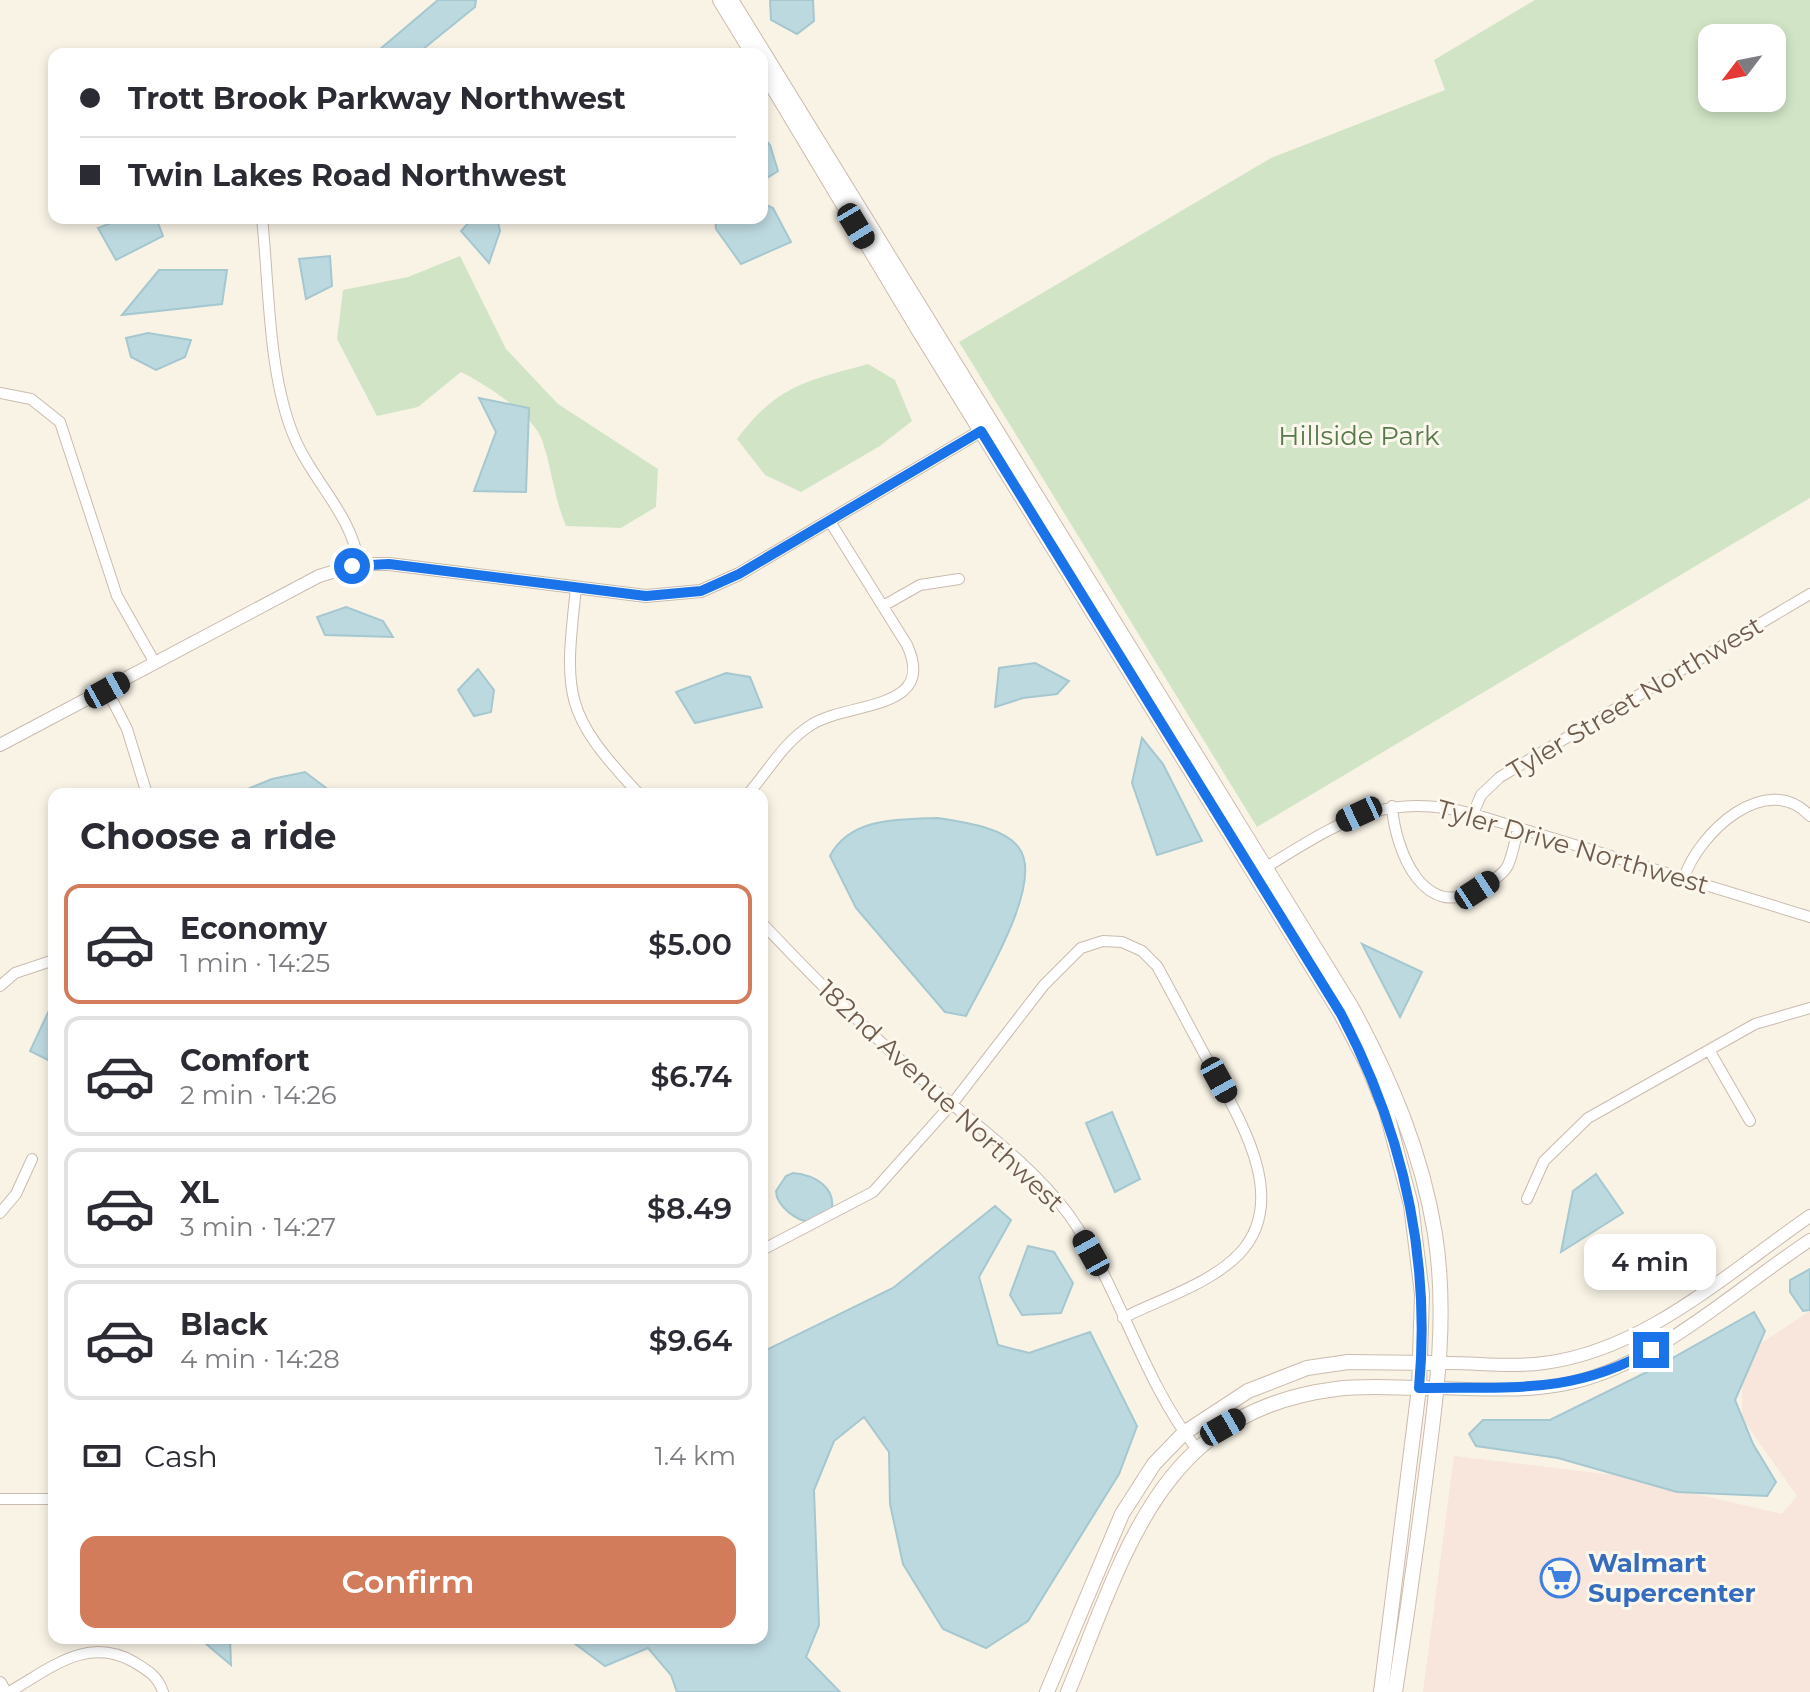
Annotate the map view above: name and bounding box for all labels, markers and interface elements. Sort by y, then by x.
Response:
north arrow [1698,24,1786,112]
map controls [1698,24,1786,112]
text: Trott Brook Parkway Northwest [128,80,626,117]
text: Twin Lakes Road Northwest [128,157,567,194]
car [833,199,879,253]
park label: Hillside Park [1278,420,1440,452]
route start [334,548,370,584]
street label: Tyler Street Northwest [1502,609,1768,787]
car [80,668,134,712]
car [1332,793,1386,835]
street label: Tyler Drive Northwest [1433,793,1713,901]
text: Choose a ride [80,814,337,858]
car [1450,867,1504,913]
icon: car [84,908,156,980]
text: Economy [180,910,327,947]
text: $5.00 [648,926,732,963]
text: 1 min · 14:25 [180,947,330,979]
street label: 182nd Avenue Northwest [811,973,1071,1219]
icon: car [84,1040,156,1112]
text: Comfort [180,1042,310,1079]
car [1197,1053,1241,1107]
text: $6.74 [650,1058,732,1095]
text: 2 min · 14:26 [180,1079,337,1111]
icon: car [84,1172,156,1244]
text: XL [180,1174,219,1211]
text: $8.49 [647,1190,732,1227]
text: 3 min · 14:27 [180,1211,336,1243]
car [1069,1226,1113,1280]
callout: 4 min [1585,1234,1717,1290]
text: 4 min [1611,1246,1689,1278]
icon: car [84,1304,156,1376]
text: Black [180,1306,268,1343]
text: $9.64 [649,1322,732,1359]
route end [1633,1332,1669,1368]
text: 4 min · 14:28 [180,1343,340,1375]
car [1196,1405,1250,1449]
icon: cash [80,1434,124,1478]
text: Cash [144,1438,218,1475]
text: 1.4 km [654,1440,736,1472]
button: Confirm [80,1536,736,1628]
place label: Walmart Supercenter [1588,1547,1756,1609]
supermarket icon: Walmart Supercenter [1539,1557,1581,1599]

